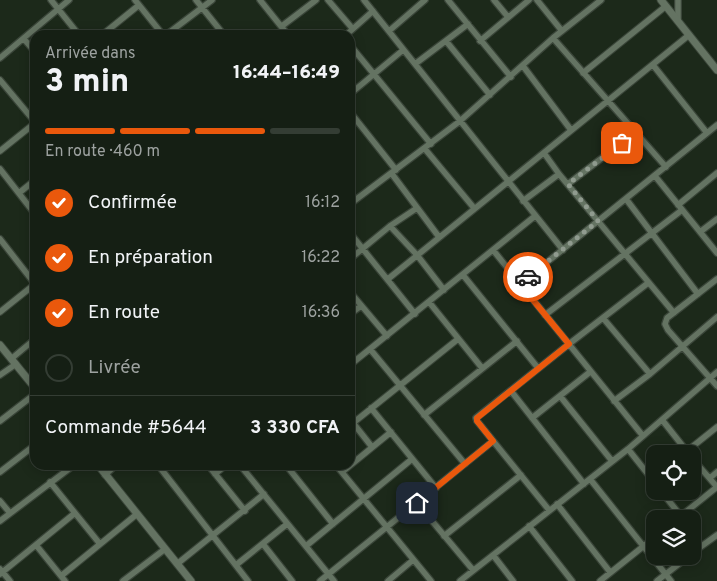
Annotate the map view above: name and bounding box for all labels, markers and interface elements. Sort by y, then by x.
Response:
text: Arrivée dans [45,44,135,64]
text: 16:44–16:49 [233,61,340,85]
text: 3 min [45,63,129,103]
pin [601,122,643,164]
icon: bag [608,129,636,157]
text: En route · 460 m [45,142,160,162]
icon: check [45,189,73,217]
text: Confirmée [88,191,177,215]
text: 16:12 [305,193,340,213]
icon: check [45,244,73,272]
text: En préparation [88,246,213,270]
text: 16:22 [301,248,340,268]
courier [503,252,553,302]
icon: car [514,263,542,291]
icon: check [45,299,73,327]
text: En route [88,301,160,325]
text: 16:36 [302,303,340,323]
text: Livrée [88,356,141,380]
text: Commande #5644 [45,416,207,440]
text: 3 330 CFA [250,416,340,440]
map controls [646,445,701,565]
button: locate [646,445,701,500]
pin [396,482,438,524]
icon: home [403,489,431,517]
button: layers [646,510,701,565]

